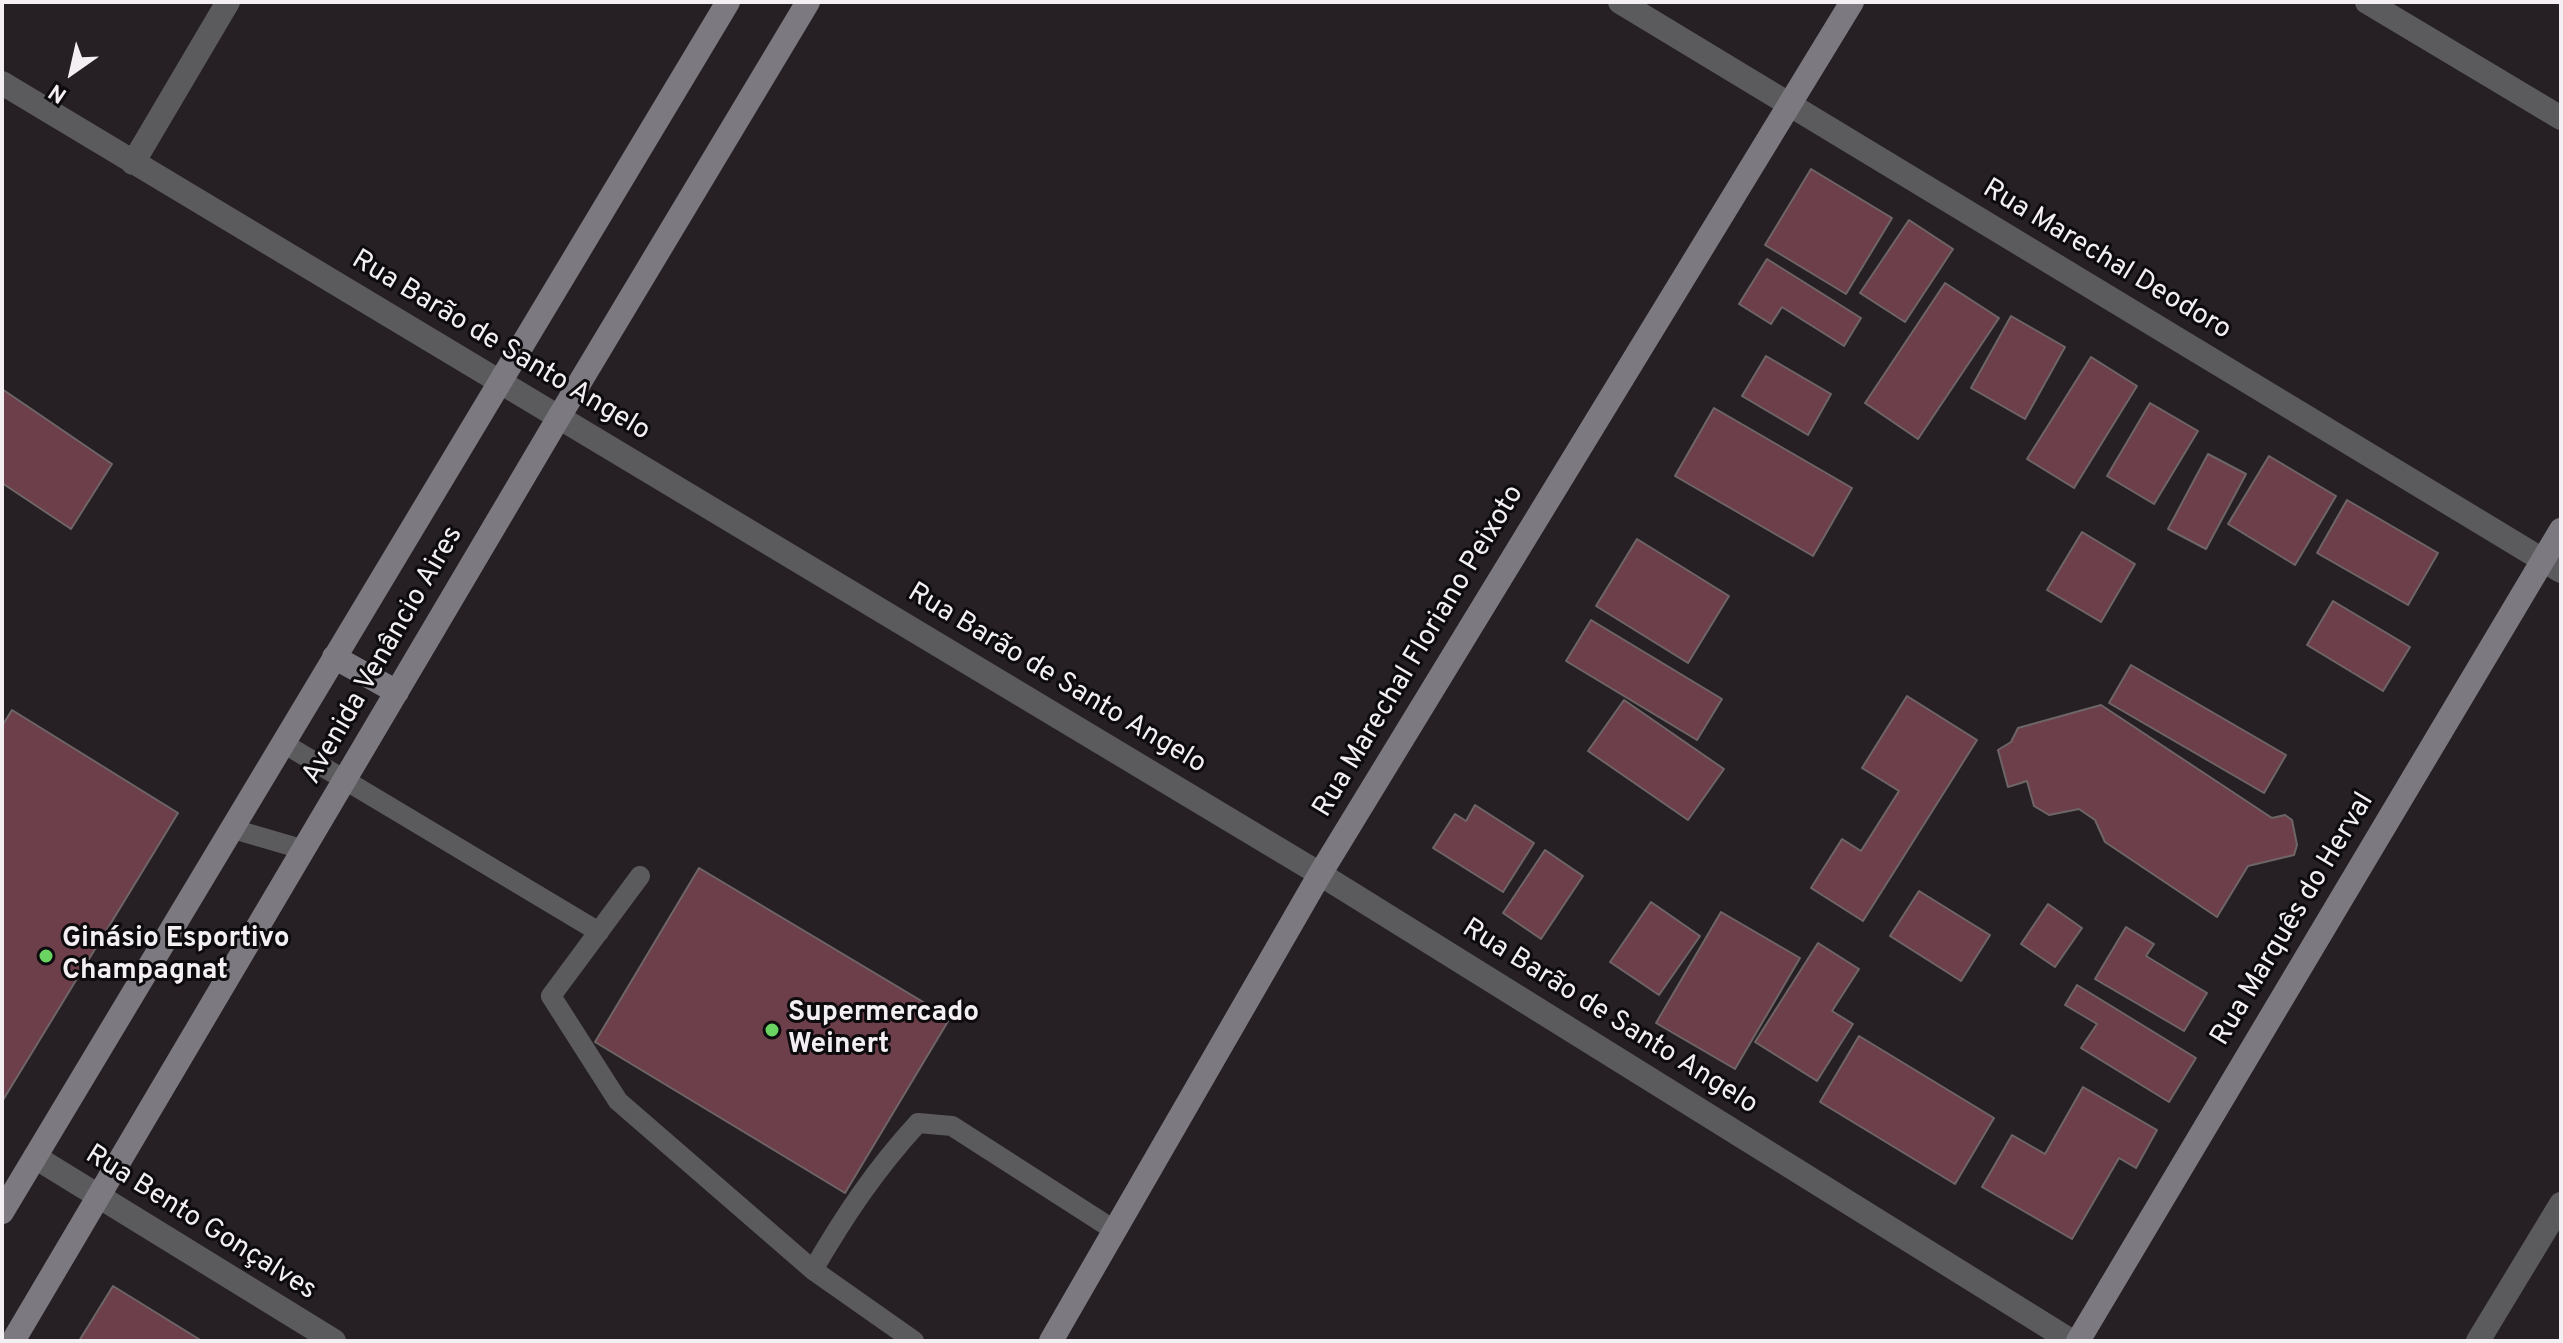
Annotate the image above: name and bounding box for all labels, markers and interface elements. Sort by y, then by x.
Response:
north arrow [32,32,112,112]
text: N [44,77,72,108]
street label: Rua Marechal Deodoro [1976,173,2236,349]
street label: Rua Barão de Santo Angelo [345,244,655,450]
street label: Rua Marechal Floriano Peixoto [1307,480,1533,824]
street label: Avenida Venâncio Aires [296,521,472,791]
street label: Rua Barão de Santo Angelo [901,577,1211,783]
street label: Rua Marquês do Herval [2205,788,2383,1052]
street label: Rua Barão de Santo Angelo [1455,913,1763,1123]
place label: Ginásio Esportivo Champagnat [62,923,290,989]
marker: Ginásio Esportivo Champagnat [37,947,55,965]
place label: Supermercado Weinert [788,997,979,1063]
marker: Supermercado Weinert [763,1021,781,1039]
street label: Rua Bento Gonçalves [78,1139,322,1309]

